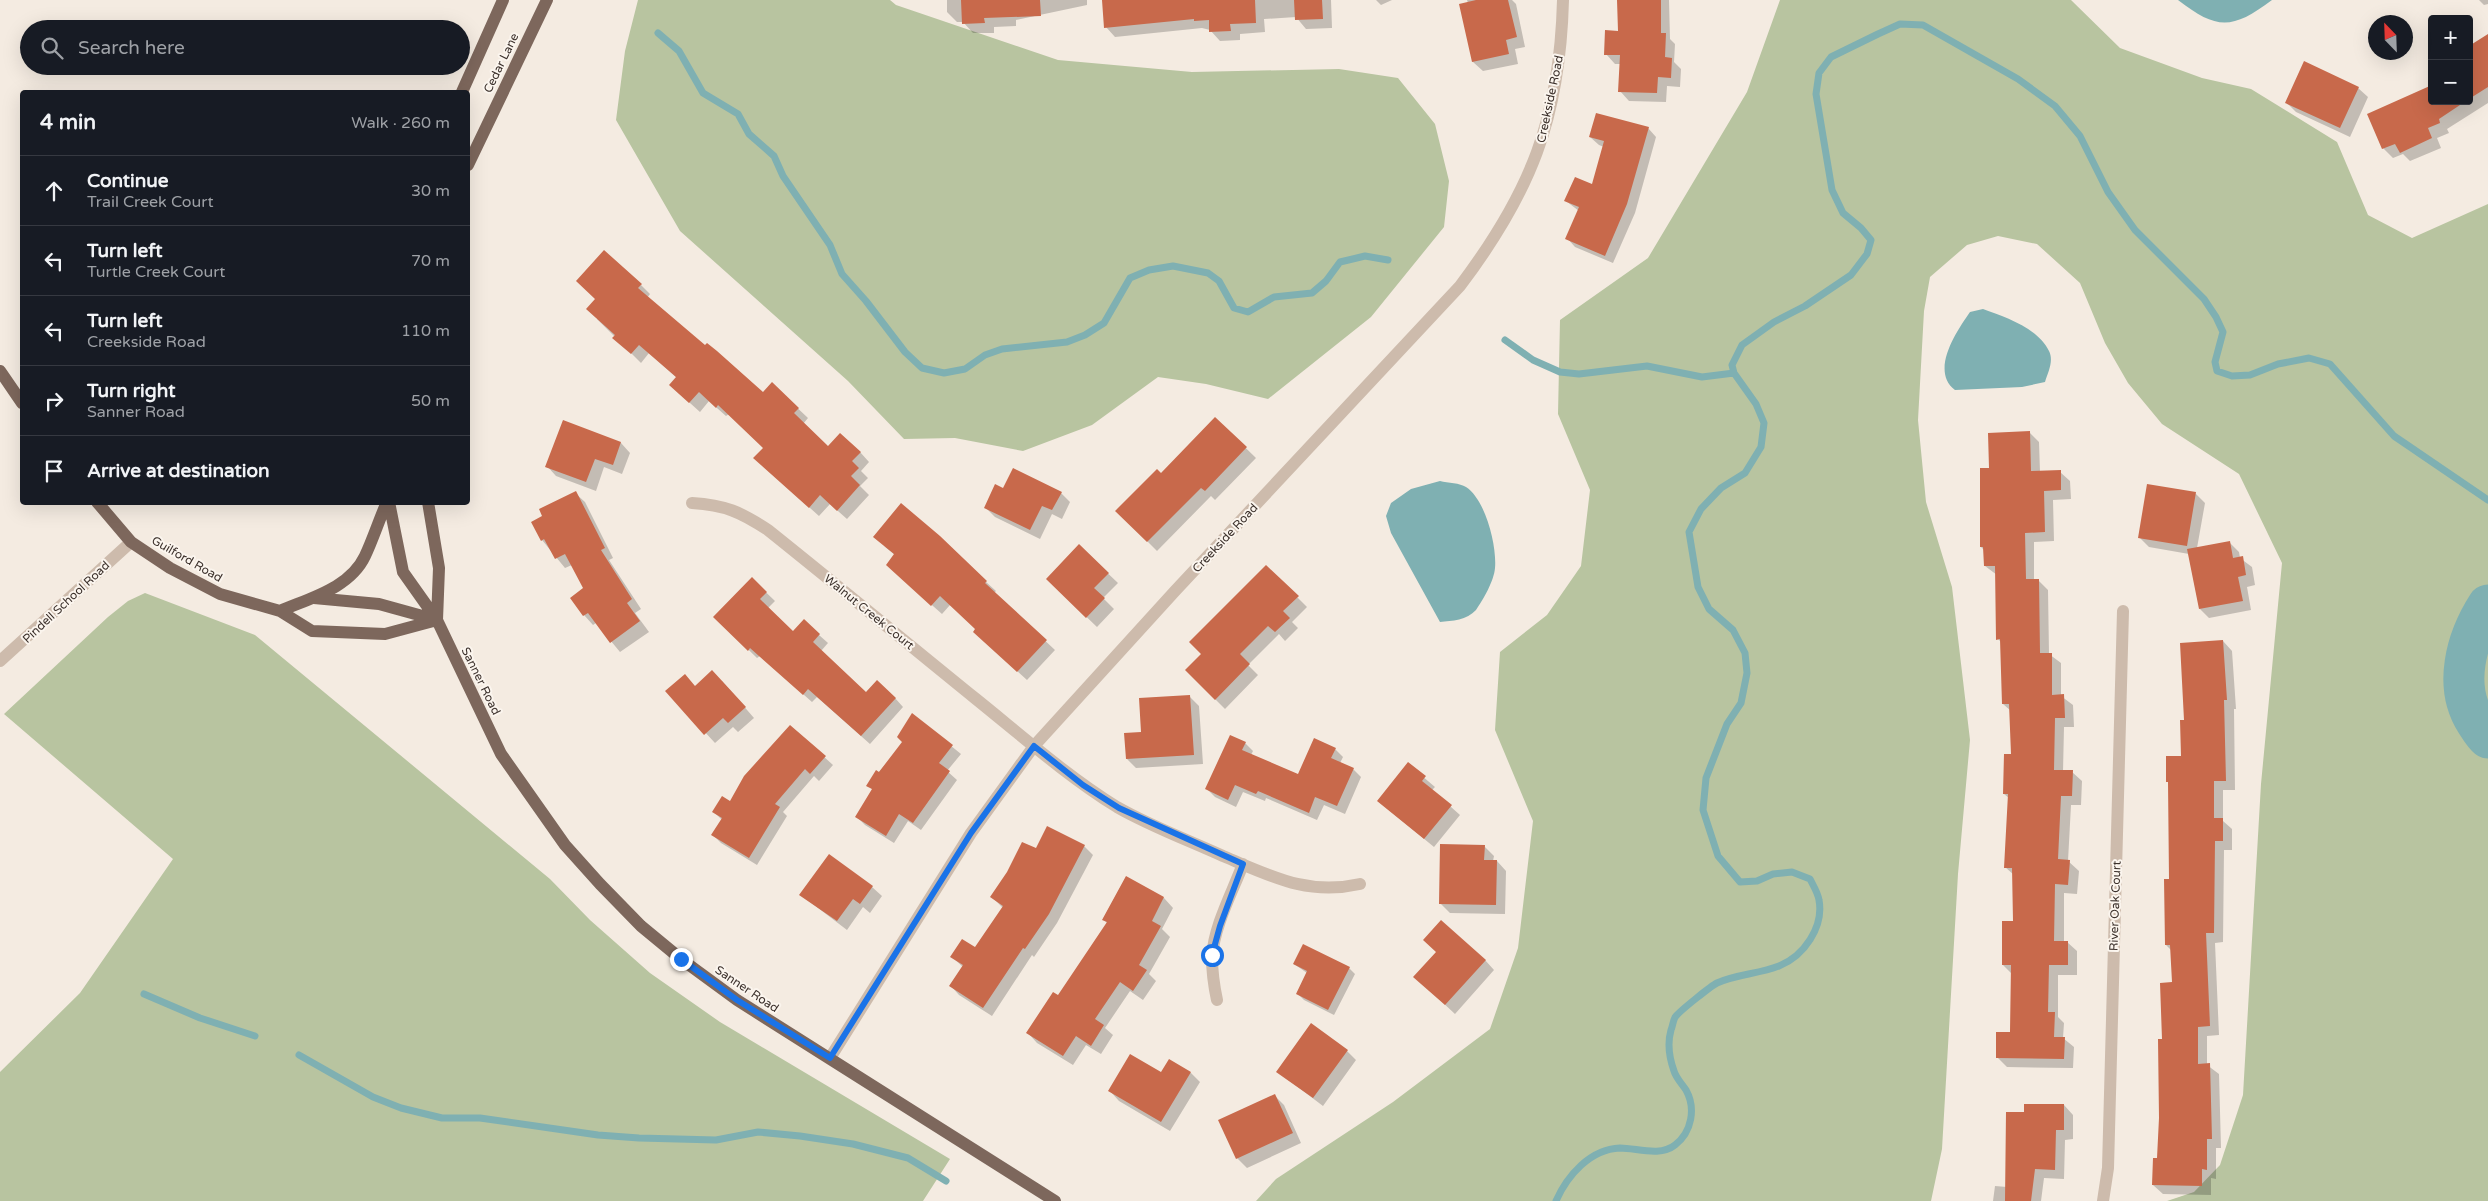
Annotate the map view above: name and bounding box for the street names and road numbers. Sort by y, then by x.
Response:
street label: Cedar Lane [481,31,522,95]
street label: Creekside Road [1534,54,1566,144]
street label: Creekside Road [1189,501,1261,575]
street label: Guilford Road [149,533,225,585]
street label: Pindell School Road [20,558,112,646]
street label: Walnut Creek Court [821,571,917,653]
street label: Sanner Road [459,645,503,717]
street label: River Oak Court [2106,860,2124,951]
street label: Sanner Road [713,963,781,1015]

